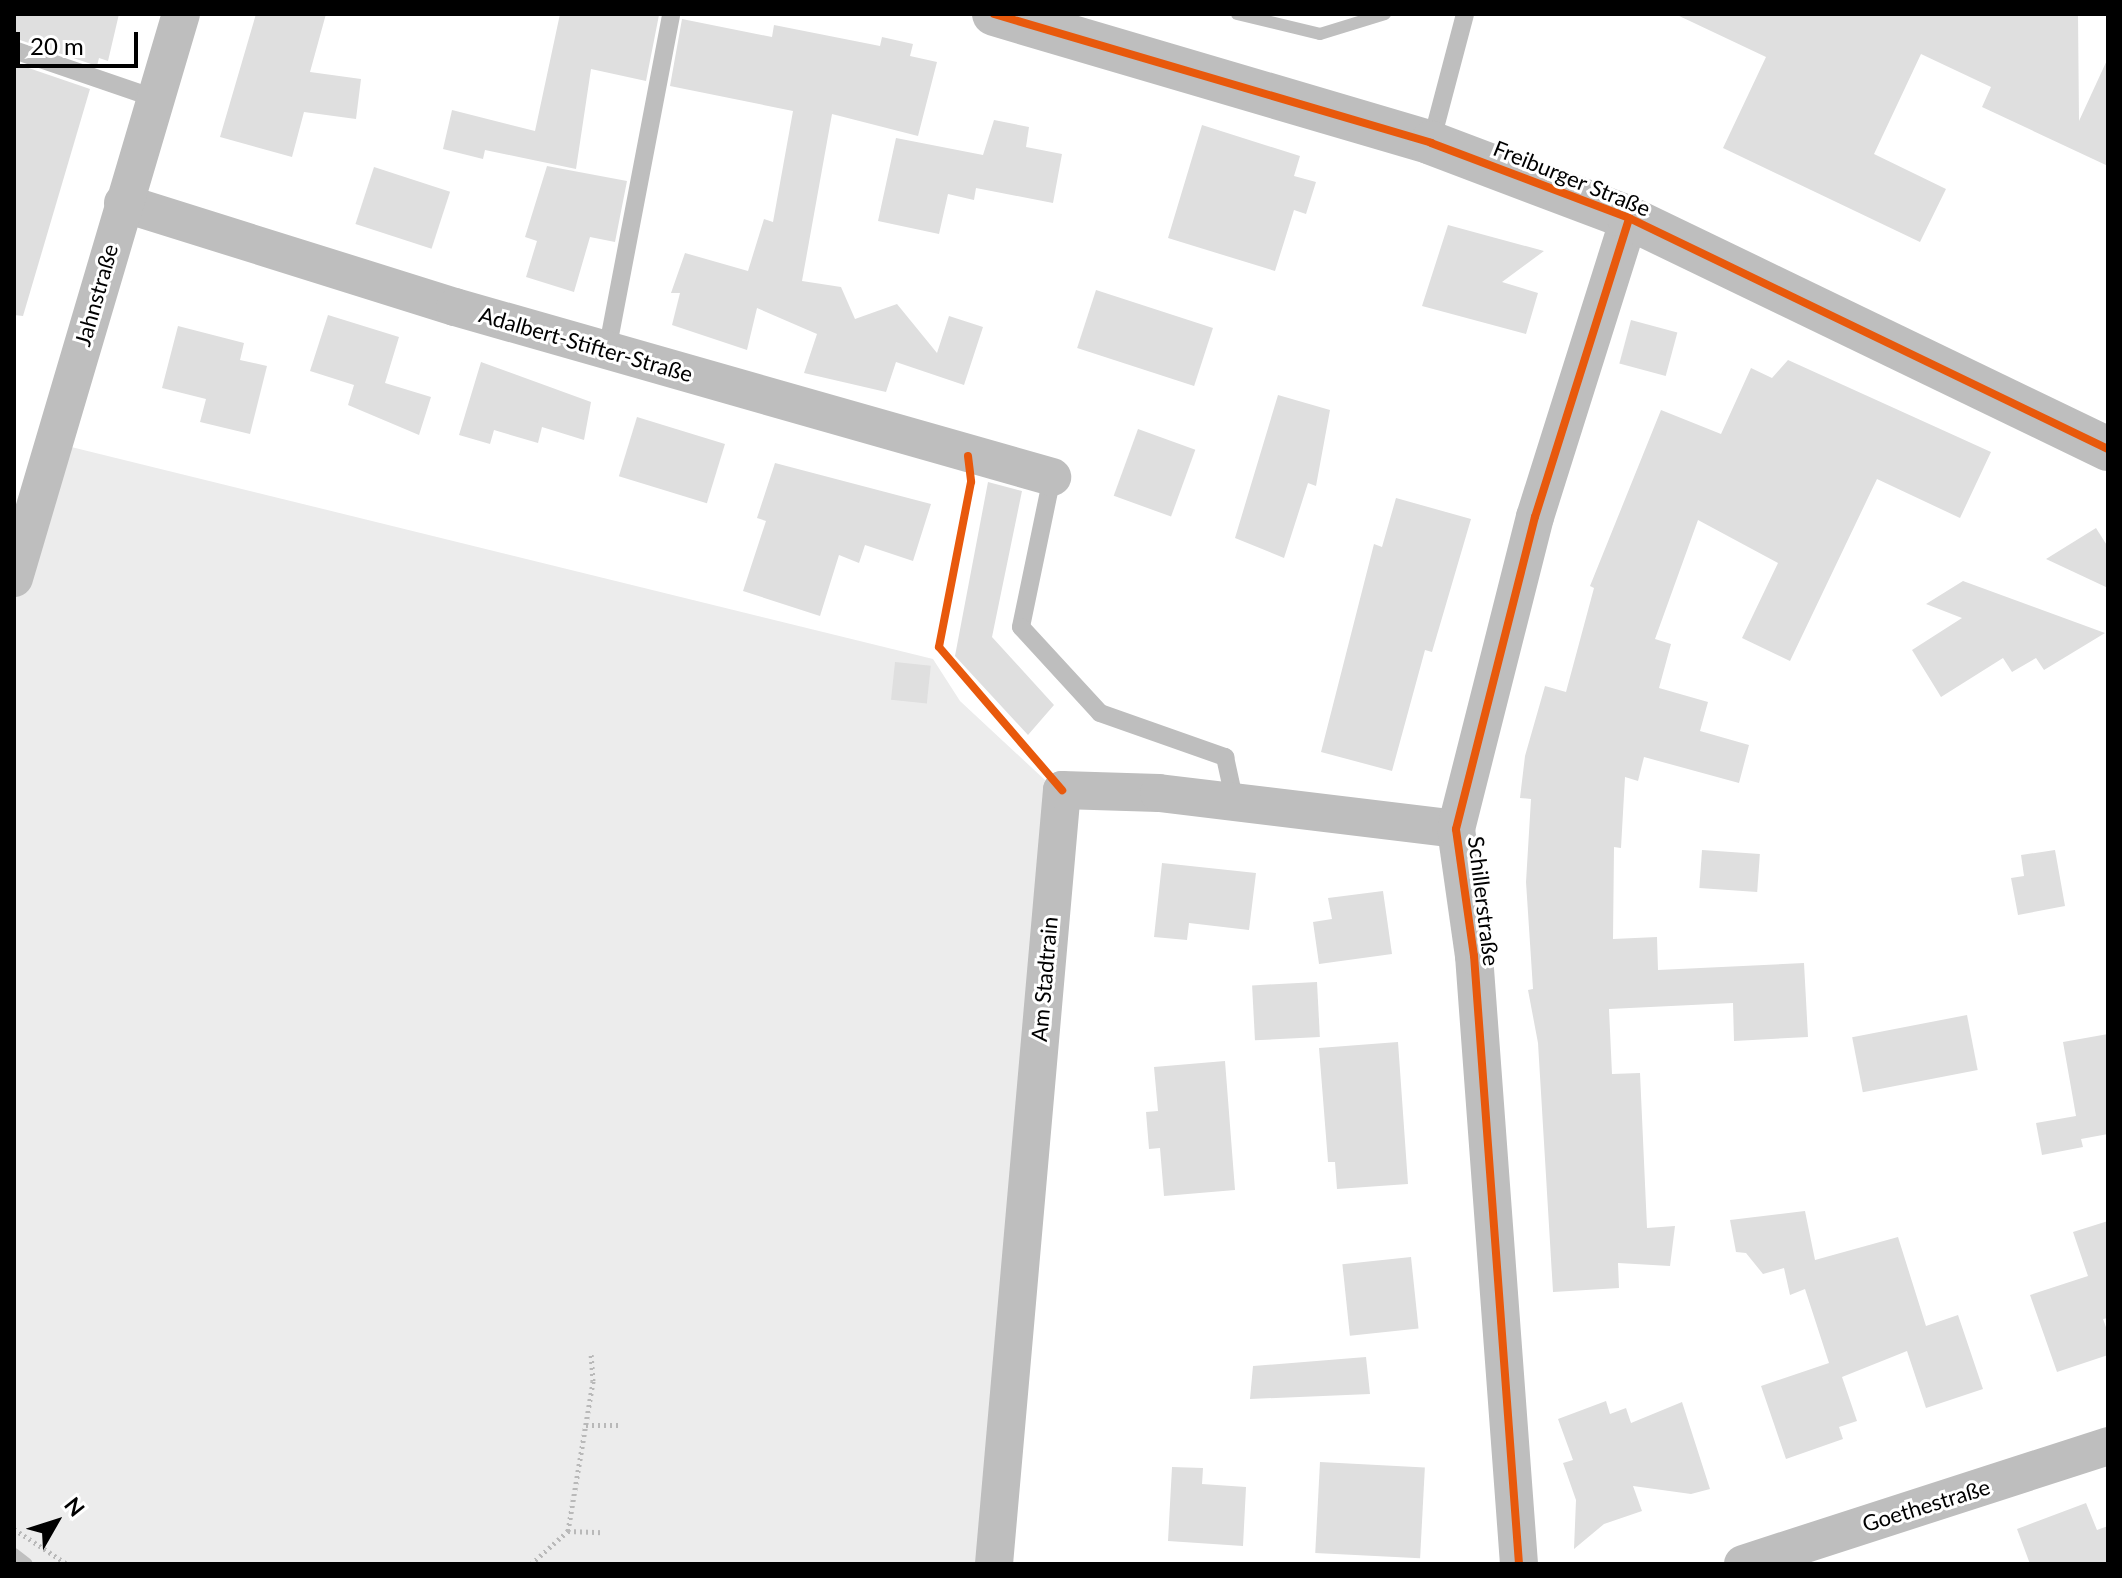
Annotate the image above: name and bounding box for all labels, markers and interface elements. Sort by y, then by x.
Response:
scale bar [20,16,142,66]
text: 20 m [30,31,84,60]
street label: Freiburger Straße [1490,134,1654,222]
street label: Jahnstraße [69,241,123,349]
street label: Adalbert-Stifter-Straße [476,301,696,387]
street label: Schillerstraße [1463,835,1505,967]
street label: Am Stadtrain [1025,915,1063,1043]
street label: Goethestraße [1859,1473,1993,1537]
north arrow [16,1482,96,1562]
text: N [59,1491,91,1522]

